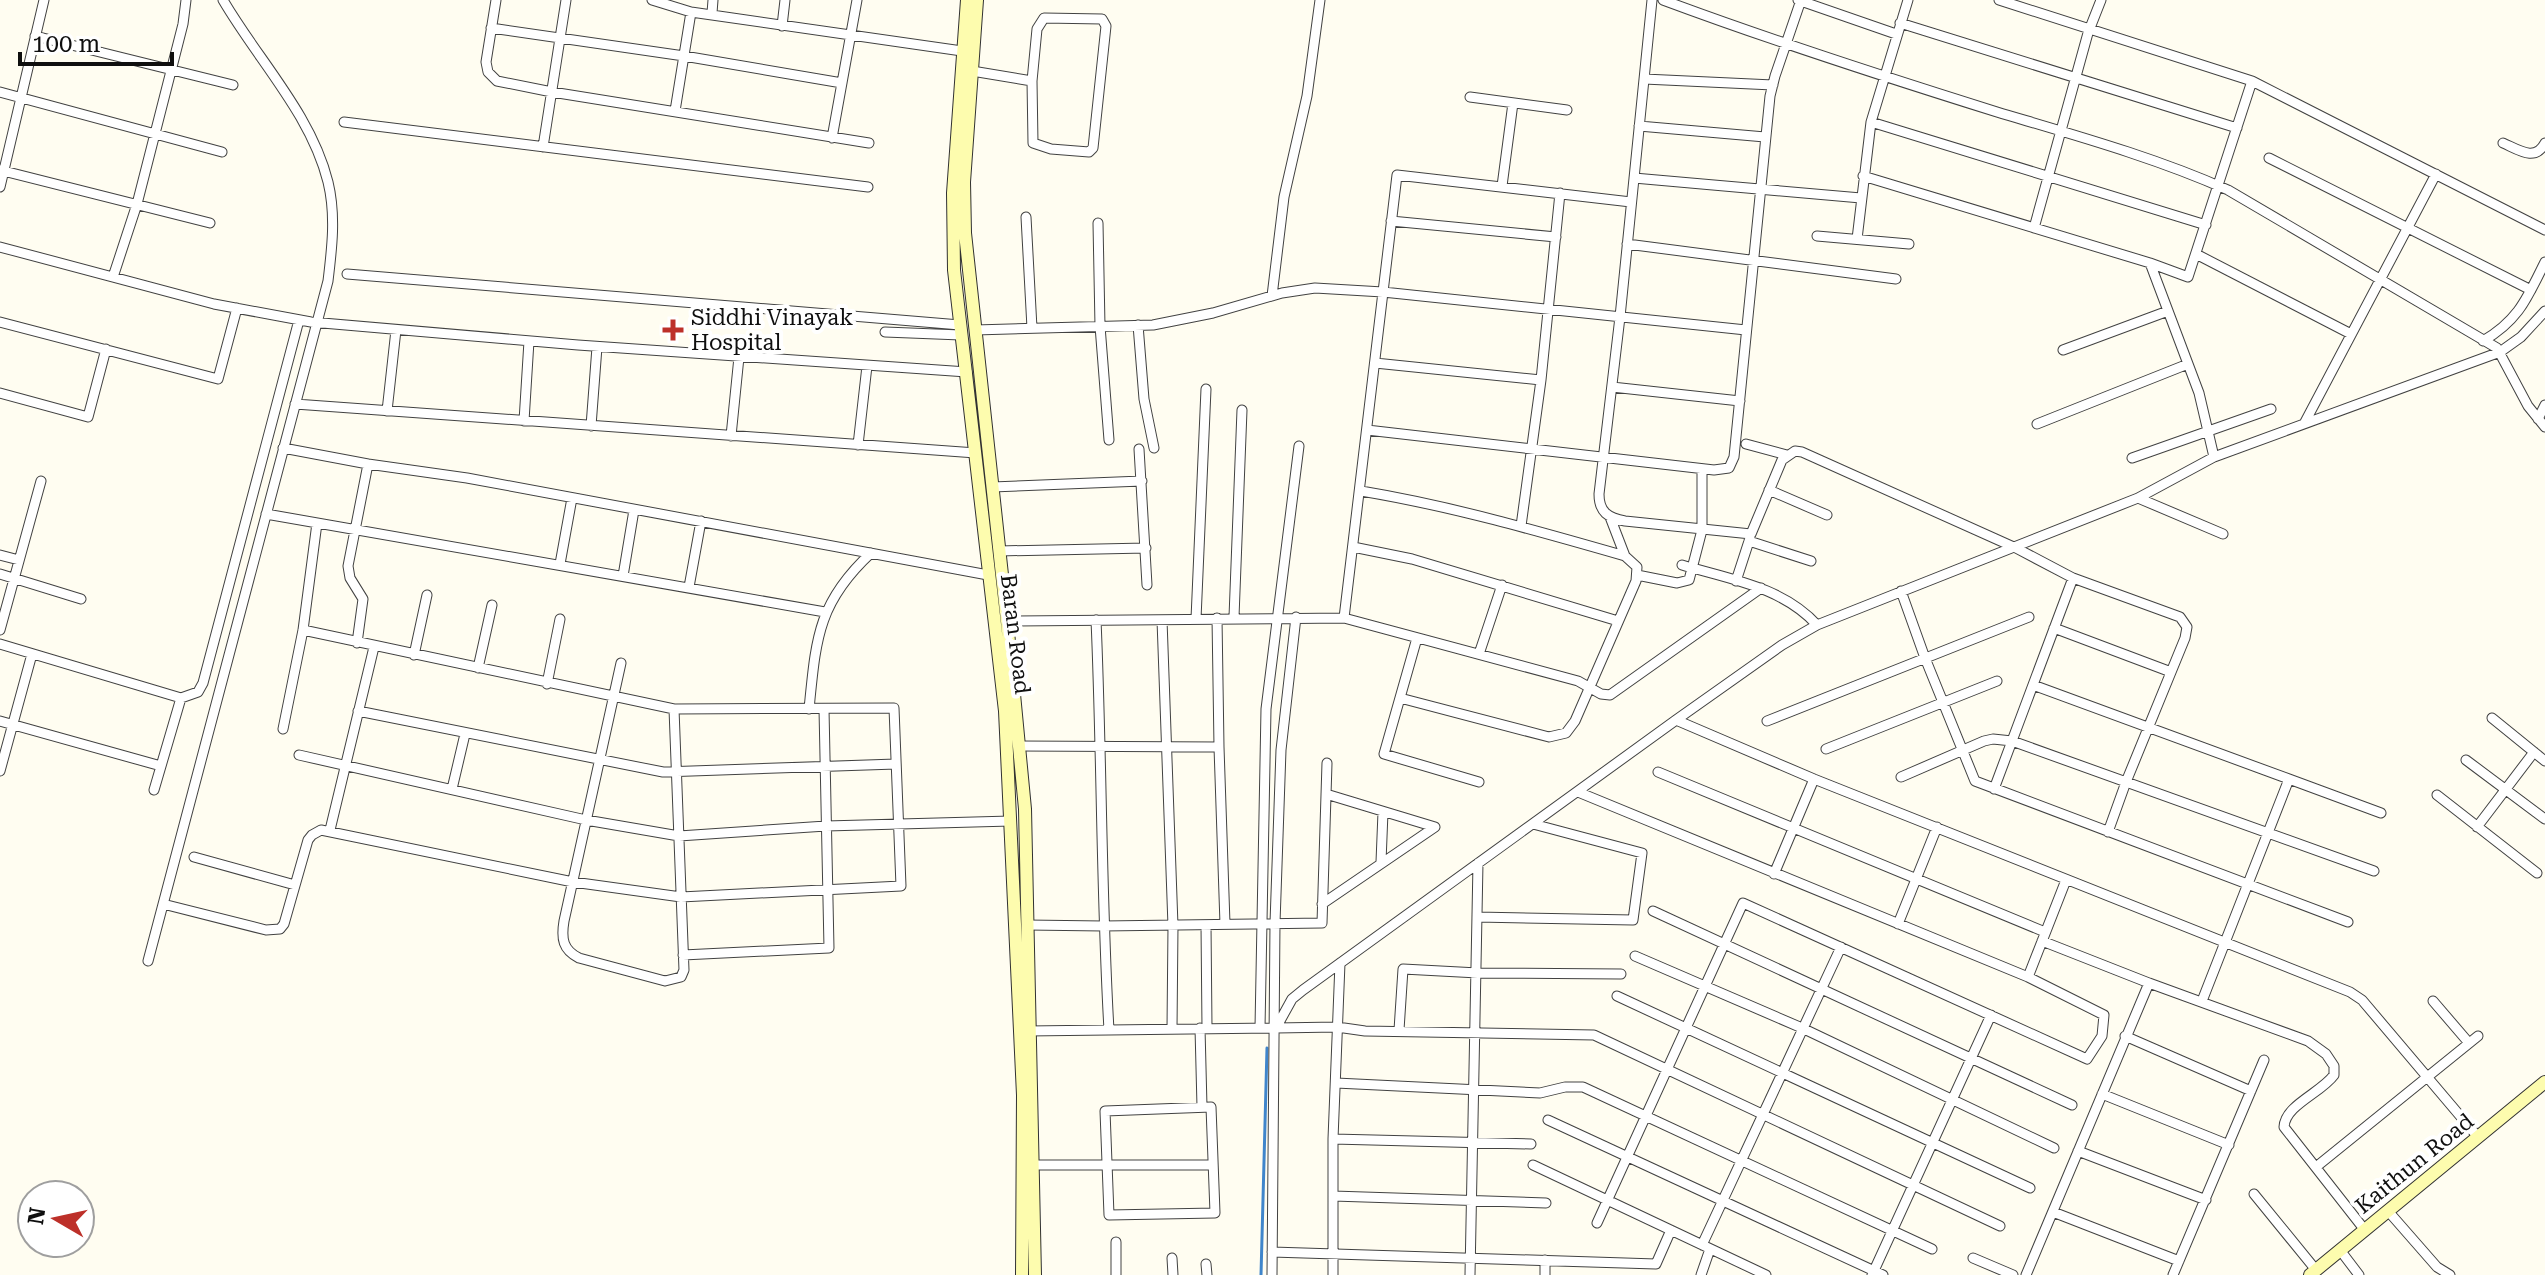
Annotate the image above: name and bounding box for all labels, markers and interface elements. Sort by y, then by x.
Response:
scale bar [20,16,172,66]
text: 100 m [32,30,100,58]
place label: Siddhi Vinayak Hospital [691,305,853,355]
marker: Siddhi Vinayak Hospital [662,319,684,341]
street label: Baran Road [996,572,1035,696]
street label: Kaithun Road [2350,1108,2478,1219]
north arrow [16,1179,96,1259]
text: N [23,1206,50,1226]

